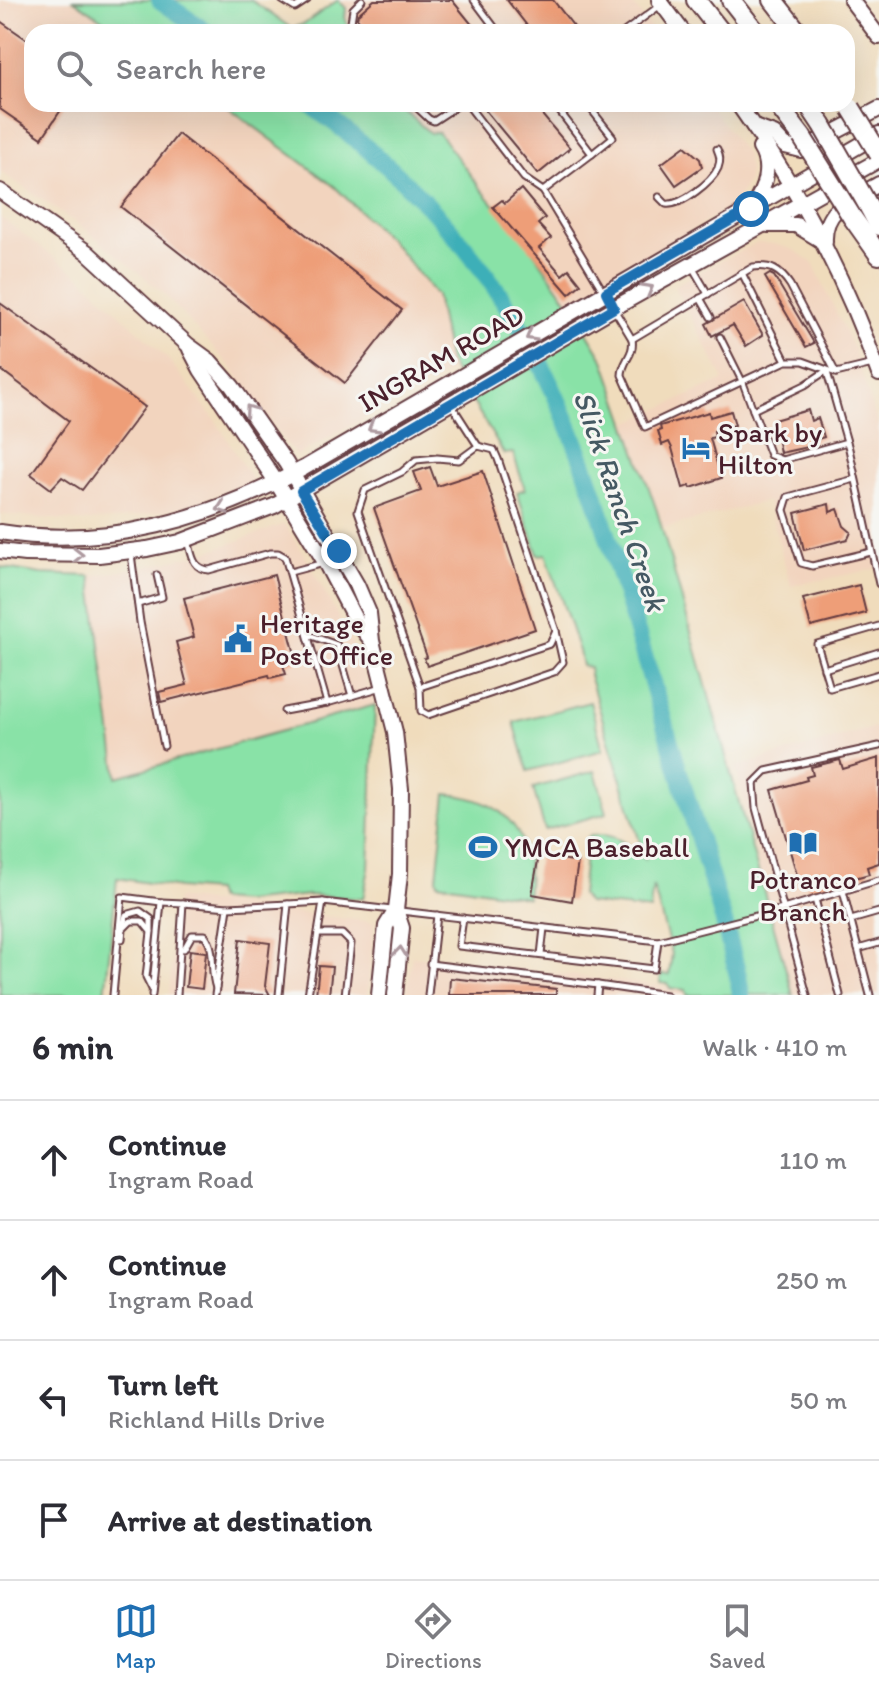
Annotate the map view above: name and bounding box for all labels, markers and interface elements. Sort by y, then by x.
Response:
search box [24,24,855,112]
icon: search [52,46,96,90]
text: Search here [116,50,266,87]
route start [733,191,769,227]
one-way arrow [639,283,654,298]
street label: INGRAM ROAD [352,297,530,419]
one-way arrow [524,327,539,342]
water label: Slick Ranch Creek [565,386,676,618]
one-way arrow [245,404,260,419]
place label: Spark by Hilton [718,415,822,481]
one-way arrow [367,417,382,433]
hotel icon: Spark by Hilton [681,433,711,463]
one-way arrow [216,498,230,515]
route end [321,533,357,569]
one-way arrow [72,546,85,564]
place label: Heritage Post Office [260,606,393,672]
public building icon: Heritage Post Office [223,624,253,654]
library icon: Potranco Branch [788,828,818,858]
place label: YMCA Baseball [505,830,689,864]
sports icon: YMCA Baseball [468,832,498,862]
place label: Potranco Branch [749,862,857,928]
one-way arrow [391,945,408,958]
text: 6 min [32,1027,113,1068]
text: Walk · 410 m [702,1031,847,1063]
text: Continue [108,1126,227,1163]
icon: ahead [32,1138,76,1182]
text: 110 m [779,1144,847,1176]
text: Ingram Road [108,1163,254,1195]
text: Continue [108,1246,227,1283]
icon: ahead [32,1258,76,1302]
text: 250 m [776,1264,847,1296]
text: Ingram Road [108,1283,254,1315]
text: Turn left [108,1366,219,1403]
icon: left [32,1378,76,1422]
text: 50 m [790,1384,847,1416]
text: Richland Hills Drive [108,1403,325,1435]
icon: arrive [32,1498,76,1542]
text: Arrive at destination [108,1502,372,1539]
tab: Map [114,1599,158,1674]
tab: Directions [385,1599,482,1674]
tab: Saved [709,1599,765,1674]

